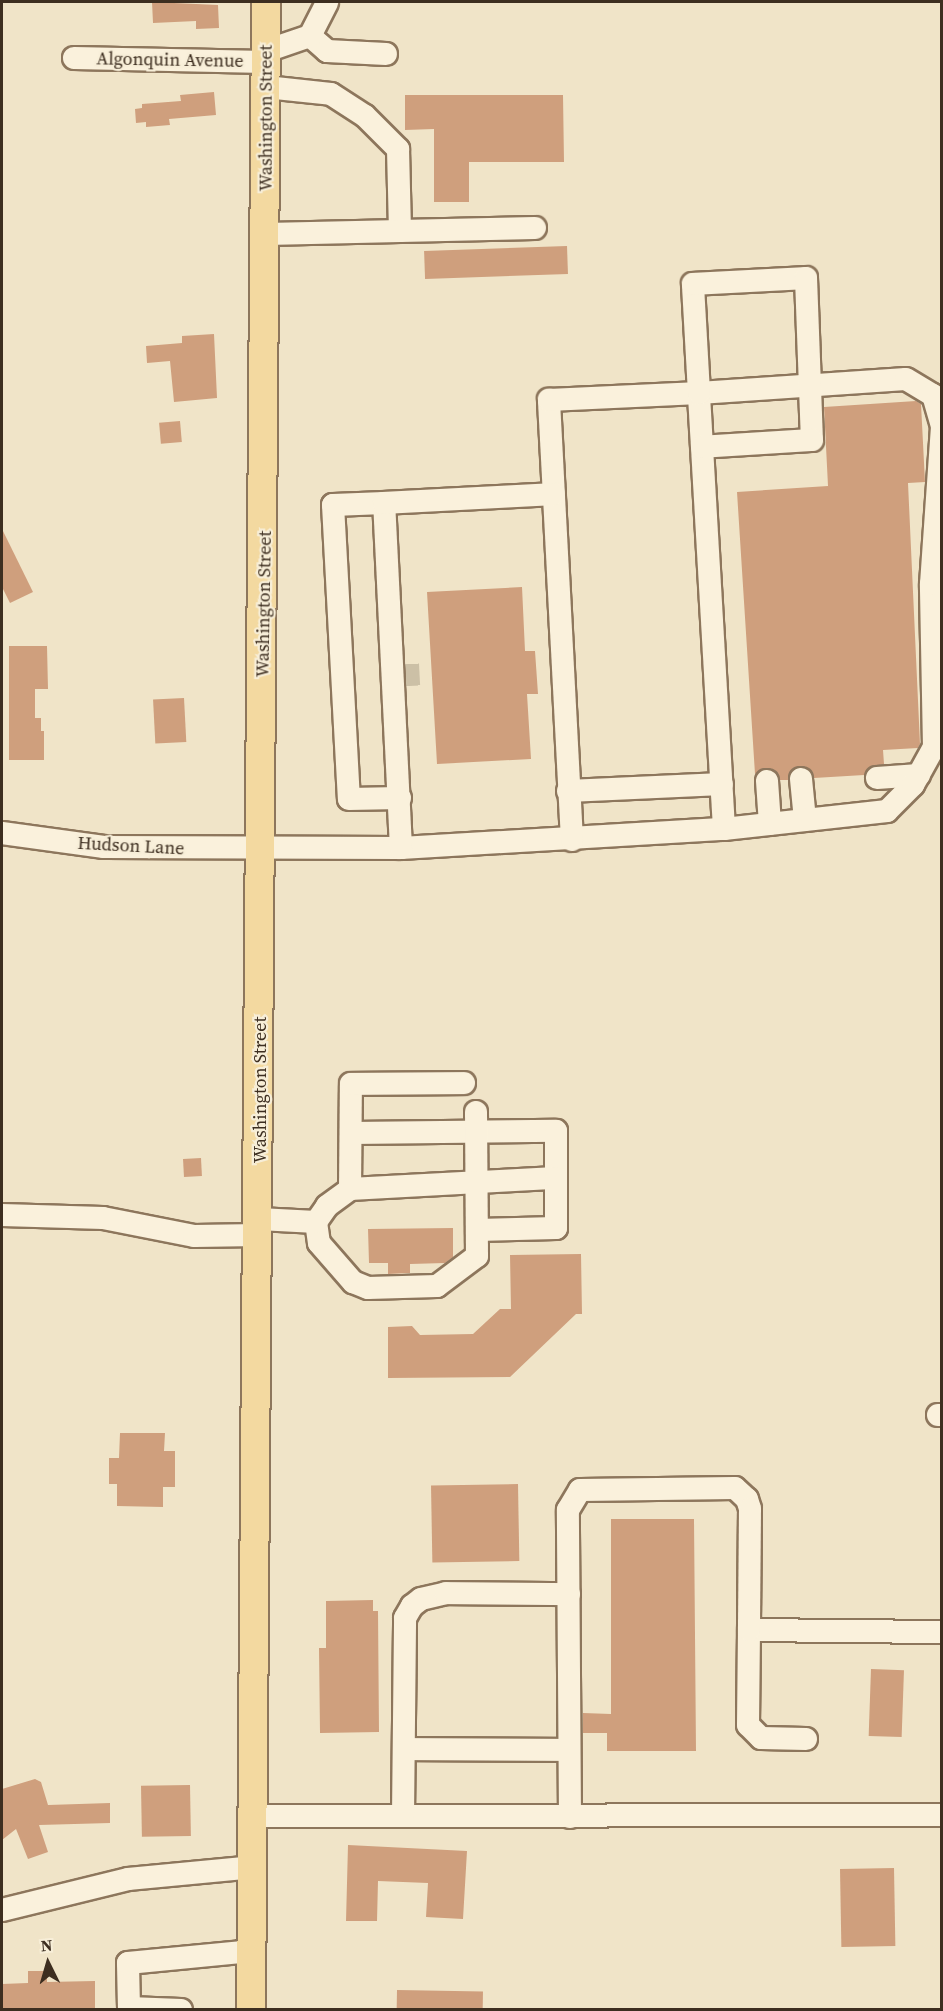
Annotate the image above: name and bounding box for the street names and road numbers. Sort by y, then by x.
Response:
street label: Washington Street [255,45,277,191]
street label: Algonquin Avenue [96,48,244,72]
street label: Washington Street [252,531,276,677]
street label: Hudson Lane [77,832,185,860]
street label: Washington Street [249,1017,271,1163]

